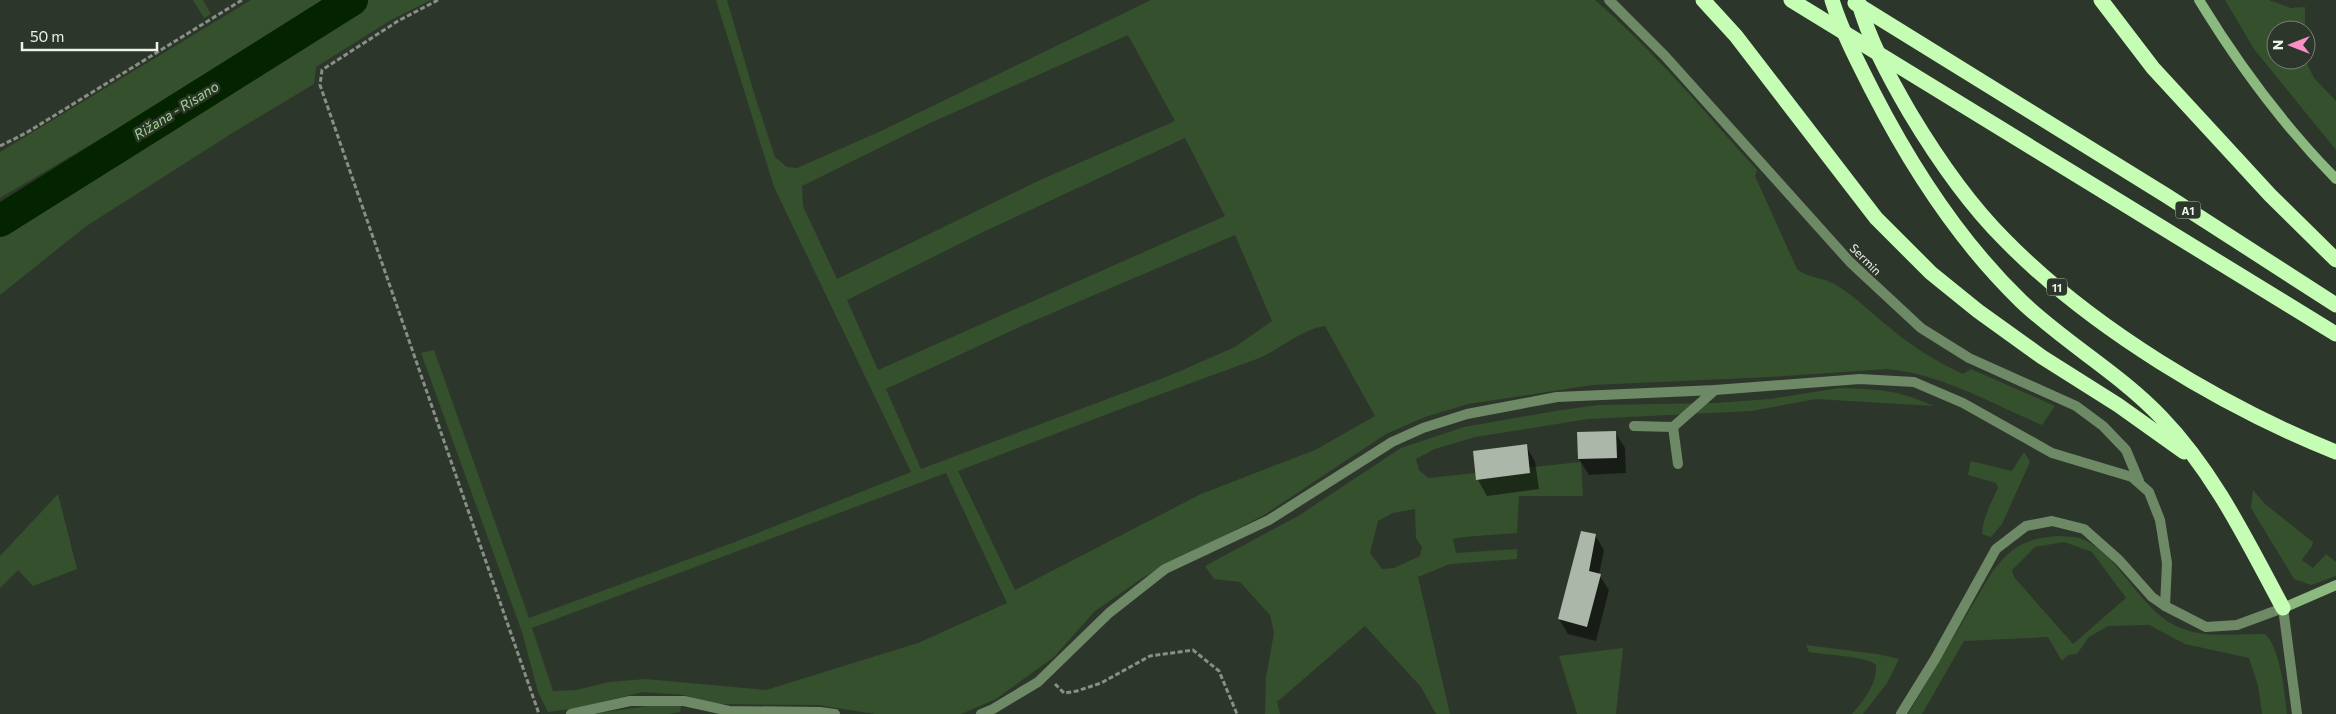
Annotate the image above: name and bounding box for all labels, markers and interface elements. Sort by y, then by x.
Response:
scale bar [22,20,158,52]
north arrow [2266,20,2316,70]
text: 50 m [30,27,64,45]
text: N [2269,40,2286,50]
water label: Rižana - Risano [130,77,222,143]
road number: A1 [2176,202,2200,218]
street label: Sermin [1847,240,1885,278]
road number: 11 [2047,278,2067,296]

